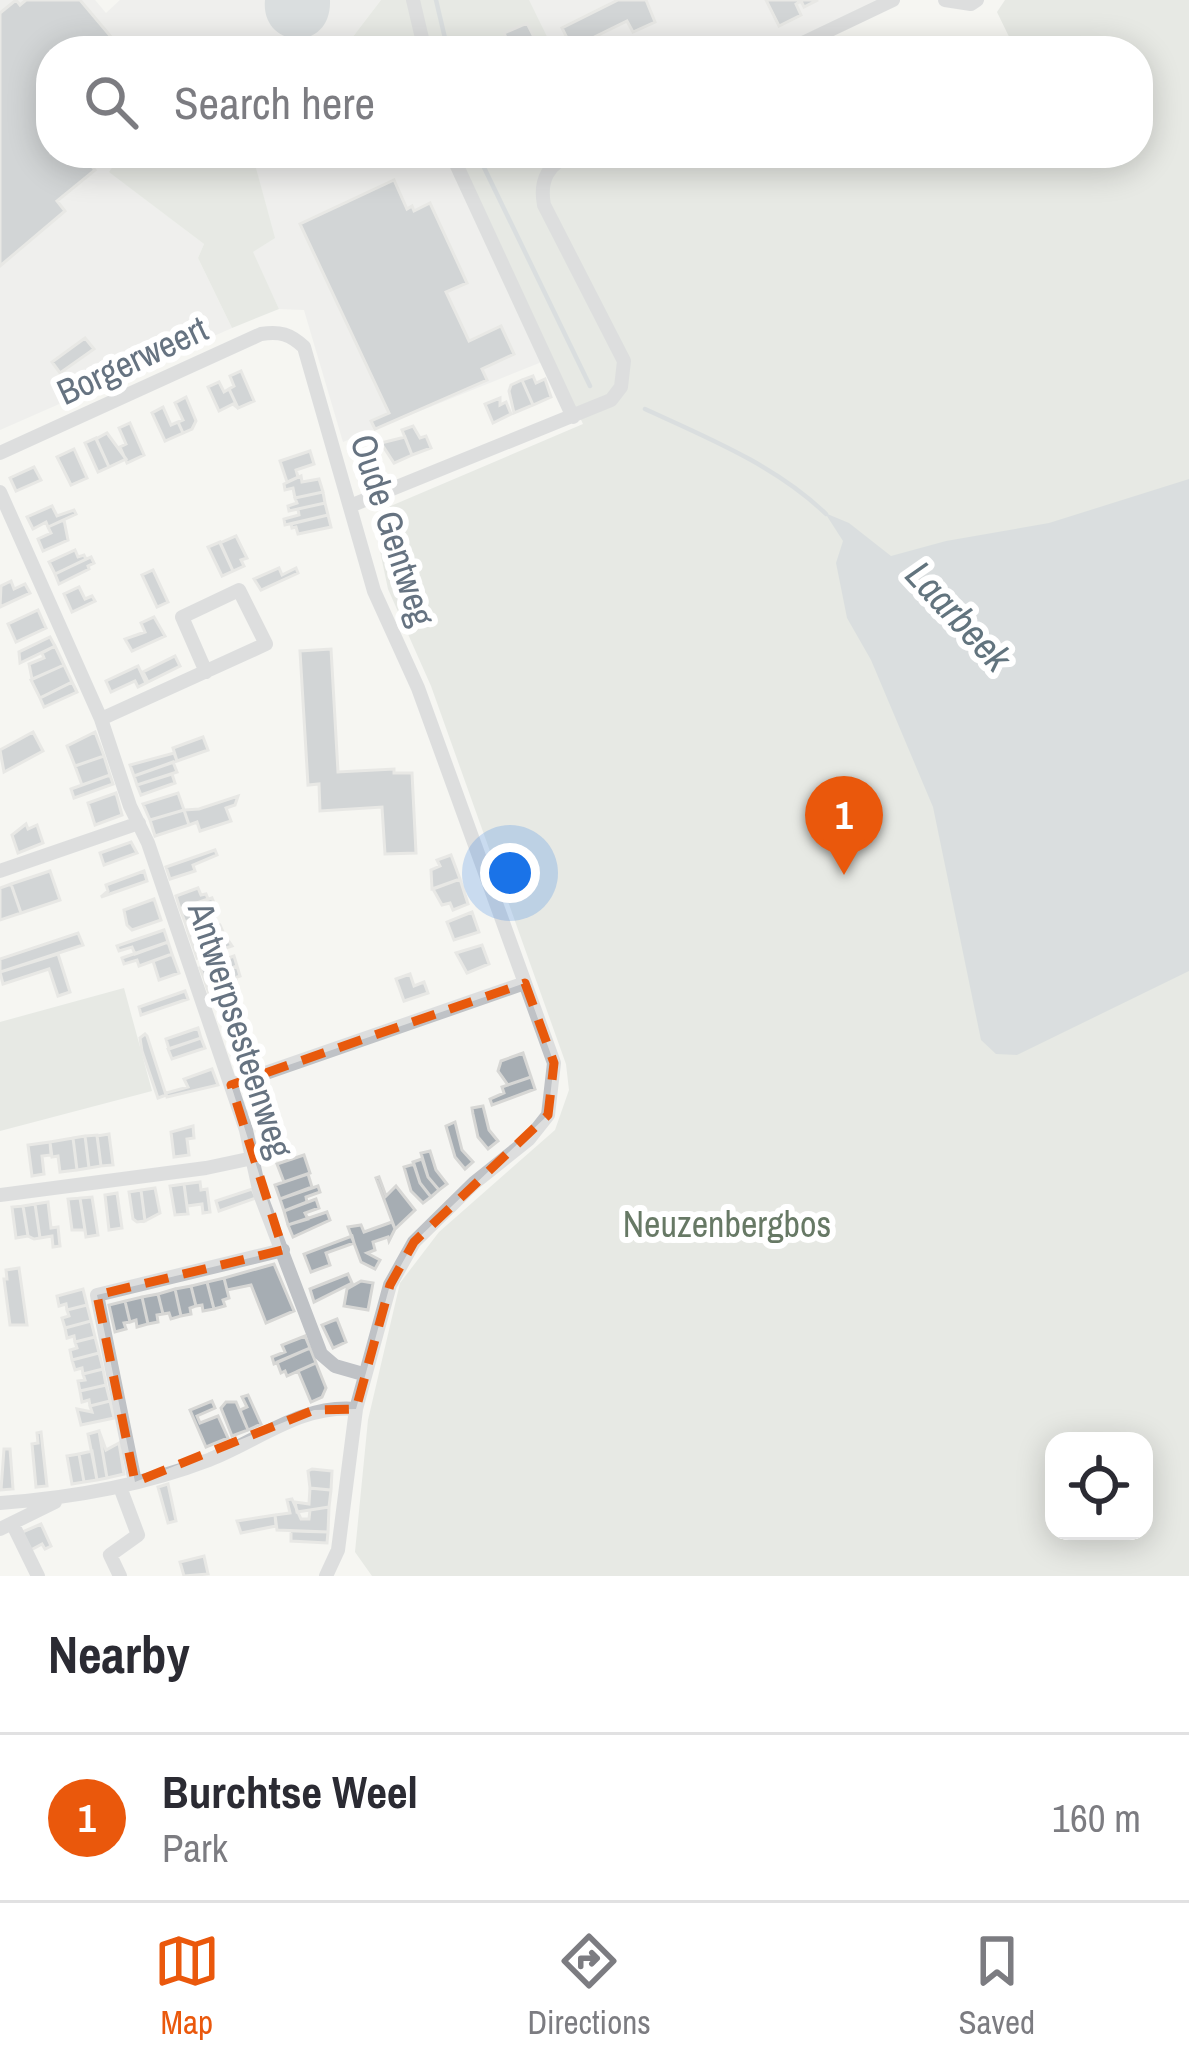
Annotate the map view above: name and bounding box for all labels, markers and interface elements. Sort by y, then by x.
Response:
search box [36,36,1153,168]
icon: search [78,69,144,135]
text: Search here [174,72,375,133]
street label: Borgerweert [49,304,215,416]
street label: Oude Gentweg [339,428,447,632]
water label: Laarbeek [895,550,1024,683]
pin: 1 [805,776,883,875]
your location [480,843,540,903]
street label: Antwerpsesteenweg [177,895,305,1164]
park label: Neuzenbergbos [623,1200,831,1248]
map controls [1045,1432,1153,1540]
button: locate [1045,1432,1153,1540]
text: Nearby [48,1620,190,1689]
text: Burchtse Weel [162,1761,418,1822]
text: 1 [78,1792,96,1844]
text: 160 m [1052,1792,1141,1844]
text: Park [162,1822,228,1874]
tab: Map [154,1928,220,2044]
tab: Directions [527,1928,651,2044]
tab: Saved [958,1928,1035,2044]

